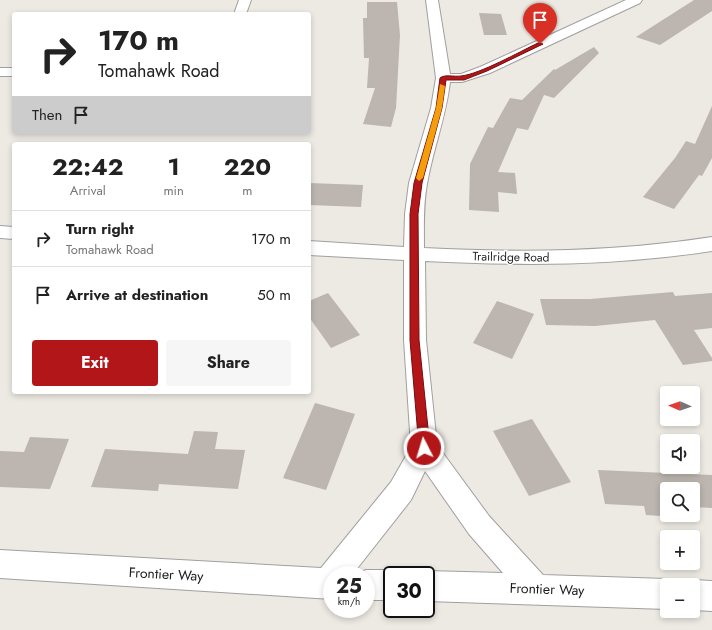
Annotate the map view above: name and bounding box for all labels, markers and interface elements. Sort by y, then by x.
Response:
pin [523,3,557,44]
icon: arrive [529,9,551,31]
text: 170 m [98,20,179,61]
icon: right [32,28,84,80]
text: Tomahawk Road [98,58,220,84]
text: Then [32,104,62,126]
icon: arrive [70,104,92,126]
text: 22:42 [52,149,124,184]
text: 1 [168,149,180,184]
text: 220 [224,149,271,184]
text: Arrival [70,181,106,200]
text: min [163,181,184,200]
text: m [242,181,252,200]
text: Turn right [66,218,134,240]
icon: right [32,228,54,250]
text: 170 m [251,228,291,250]
text: Tomahawk Road [66,240,154,259]
street label: Trailridge Road [472,247,550,267]
icon: arrive [32,284,54,306]
text: Arrive at destination [66,284,208,306]
text: 50 m [257,284,291,306]
button: Exit [32,340,158,386]
button: Share [166,340,291,386]
north arrow [660,386,700,426]
map controls [660,386,700,618]
position arrow [403,427,445,469]
button: sound [660,434,700,474]
button: search [660,482,700,522]
button: + [660,530,700,570]
street label: Frontier Way [128,562,205,586]
speed limit sign: 30 [383,566,435,618]
text: 25 [336,572,362,601]
street label: Frontier Way [509,578,586,600]
button: − [660,578,700,618]
text: km/h [338,594,360,609]

